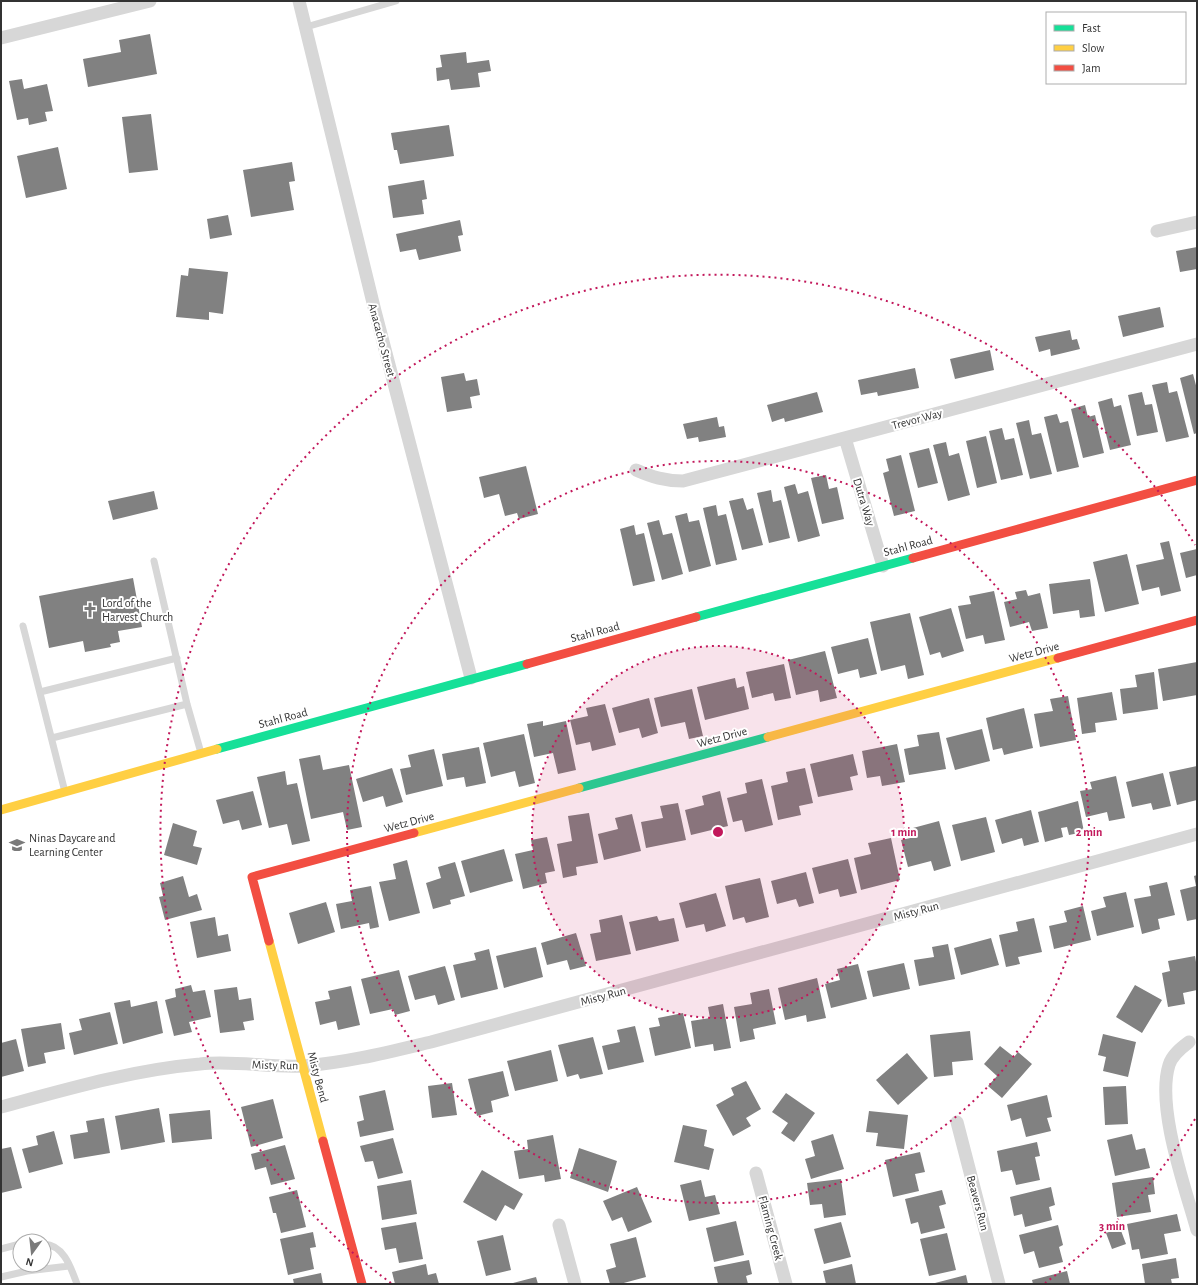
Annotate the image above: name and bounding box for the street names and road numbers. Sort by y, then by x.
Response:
street label: Anacacho Street [366,302,398,378]
street label: Trevor Way [891,407,944,432]
street label: Dutra Way [850,477,877,528]
street label: Stahl Road [882,534,934,558]
street label: Stahl Road [569,620,621,644]
street label: Wetz Drive [1008,640,1060,664]
street label: Stahl Road [257,706,309,730]
street label: Wetz Drive [696,725,748,749]
street label: Wetz Drive [383,810,435,834]
street label: Misty Run [892,899,940,924]
street label: Misty Run [579,984,627,1009]
street label: Misty Bend [305,1050,331,1104]
street label: Misty Run [252,1059,298,1072]
street label: Beavers Run [965,1174,991,1232]
street label: Flaming Creek [757,1194,786,1262]

